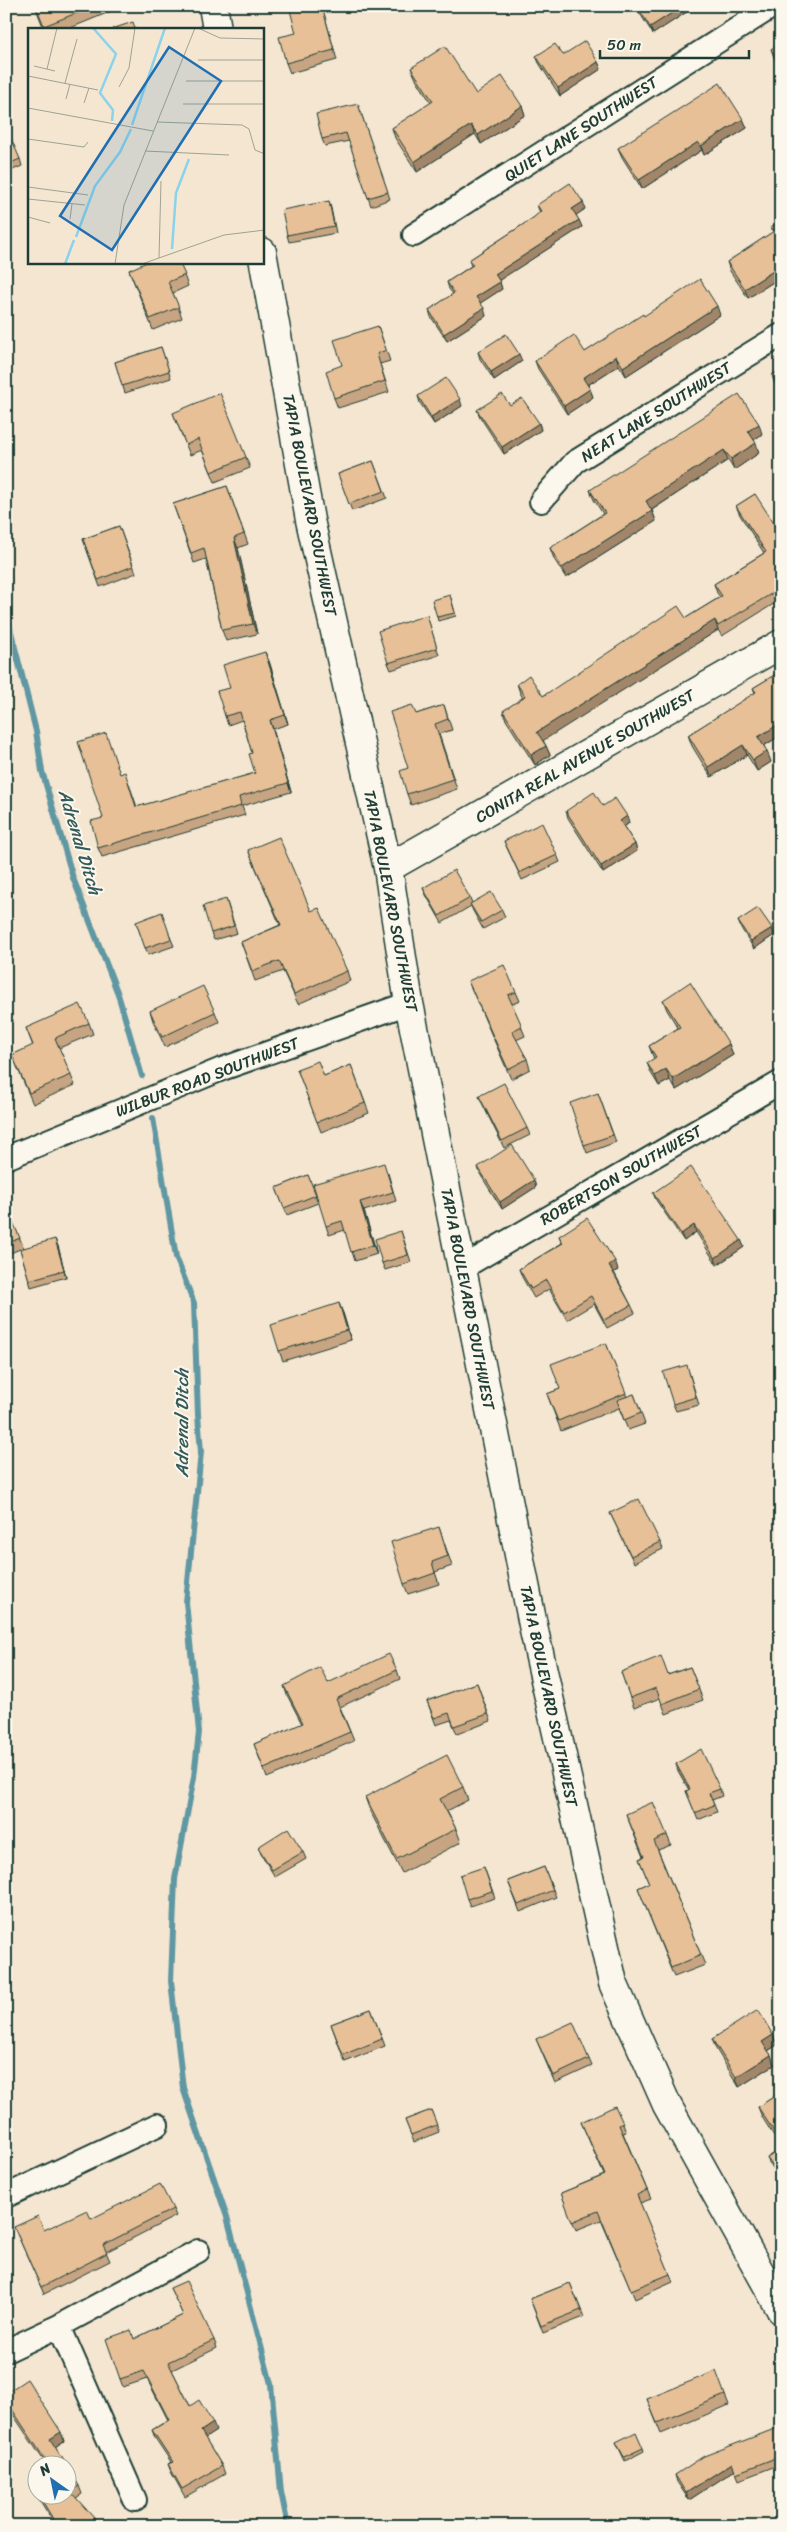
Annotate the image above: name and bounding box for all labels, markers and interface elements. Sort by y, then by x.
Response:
inset map [28,28,264,264]
scale bar [600,28,748,60]
text: 50 m [607,32,642,58]
street label: QUIET LANE SOUTHWEST [498,68,665,190]
street label: NEAT LANE SOUTHWEST [575,353,738,470]
street label: TAPIA BOULEVARD SOUTHWEST [274,391,346,620]
street label: CONITA REAL AVENUE SOUTHWEST [469,680,701,831]
water label: Adrenal Ditch [49,784,112,900]
street label: TAPIA BOULEVARD SOUTHWEST [355,787,427,1016]
street label: WILBUR ROAD SOUTHWEST [111,1028,304,1125]
street label: ROBERTSON SOUTHWEST [534,1116,709,1233]
street label: TAPIA BOULEVARD SOUTHWEST [432,1185,504,1414]
water label: Adrenal Ditch [166,1367,198,1478]
street label: TAPIA BOULEVARD SOUTHWEST [511,1583,587,1810]
north arrow [28,2454,78,2504]
text: N [33,2456,56,2483]

